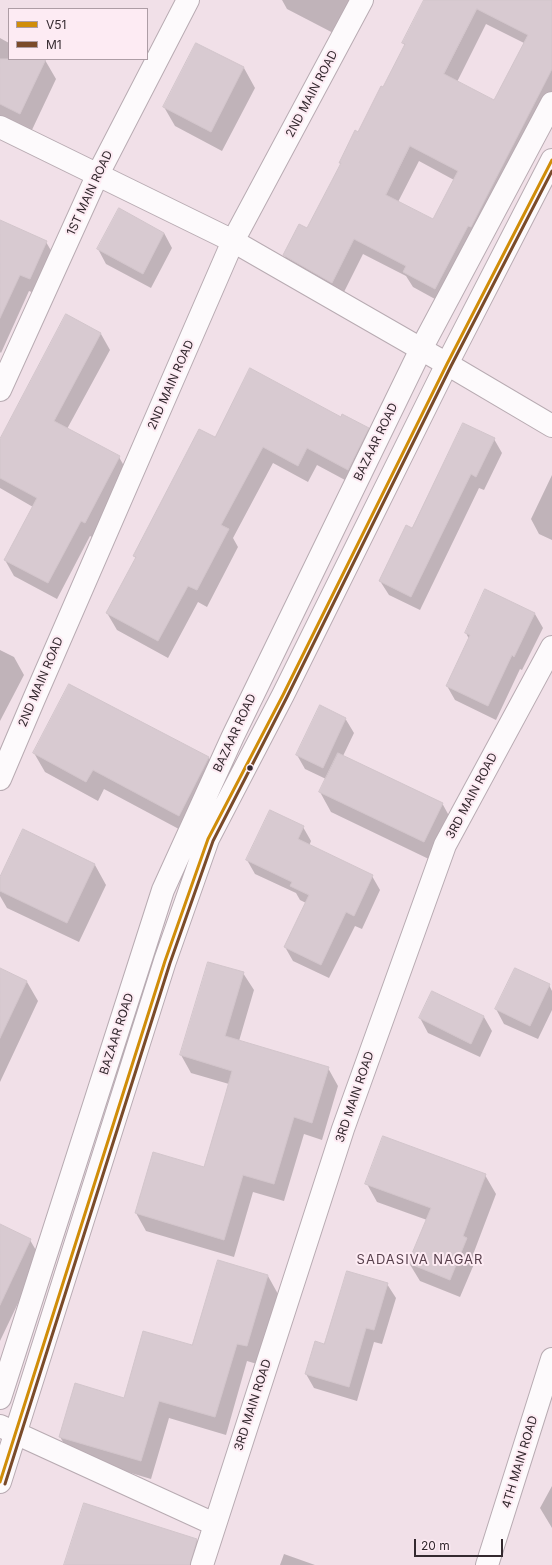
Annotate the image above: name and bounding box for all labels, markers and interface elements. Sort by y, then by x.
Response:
legend [8,8,148,60]
text: V51 [46,17,66,32]
text: M1 [46,37,62,52]
street label: 2ND MAIN ROAD [283,48,341,140]
street label: 1ST MAIN ROAD [64,148,116,238]
street label: 2ND MAIN ROAD [145,338,197,432]
street label: BAZAAR ROAD [351,401,401,483]
street label: 2ND MAIN ROAD [16,635,66,729]
street label: BAZAAR ROAD [211,691,259,775]
street label: 3RD MAIN ROAD [443,751,501,841]
unlabelled marker [245,763,255,773]
street label: BAZAAR ROAD [97,991,137,1077]
street label: 3RD MAIN ROAD [333,1050,377,1144]
district label: SADASIVA NAGAR [357,1252,483,1268]
street label: 3RD MAIN ROAD [231,1357,275,1453]
street label: 4TH MAIN ROAD [499,1414,541,1510]
scale bar [416,1531,505,1557]
text: 20 m [421,1538,450,1553]

